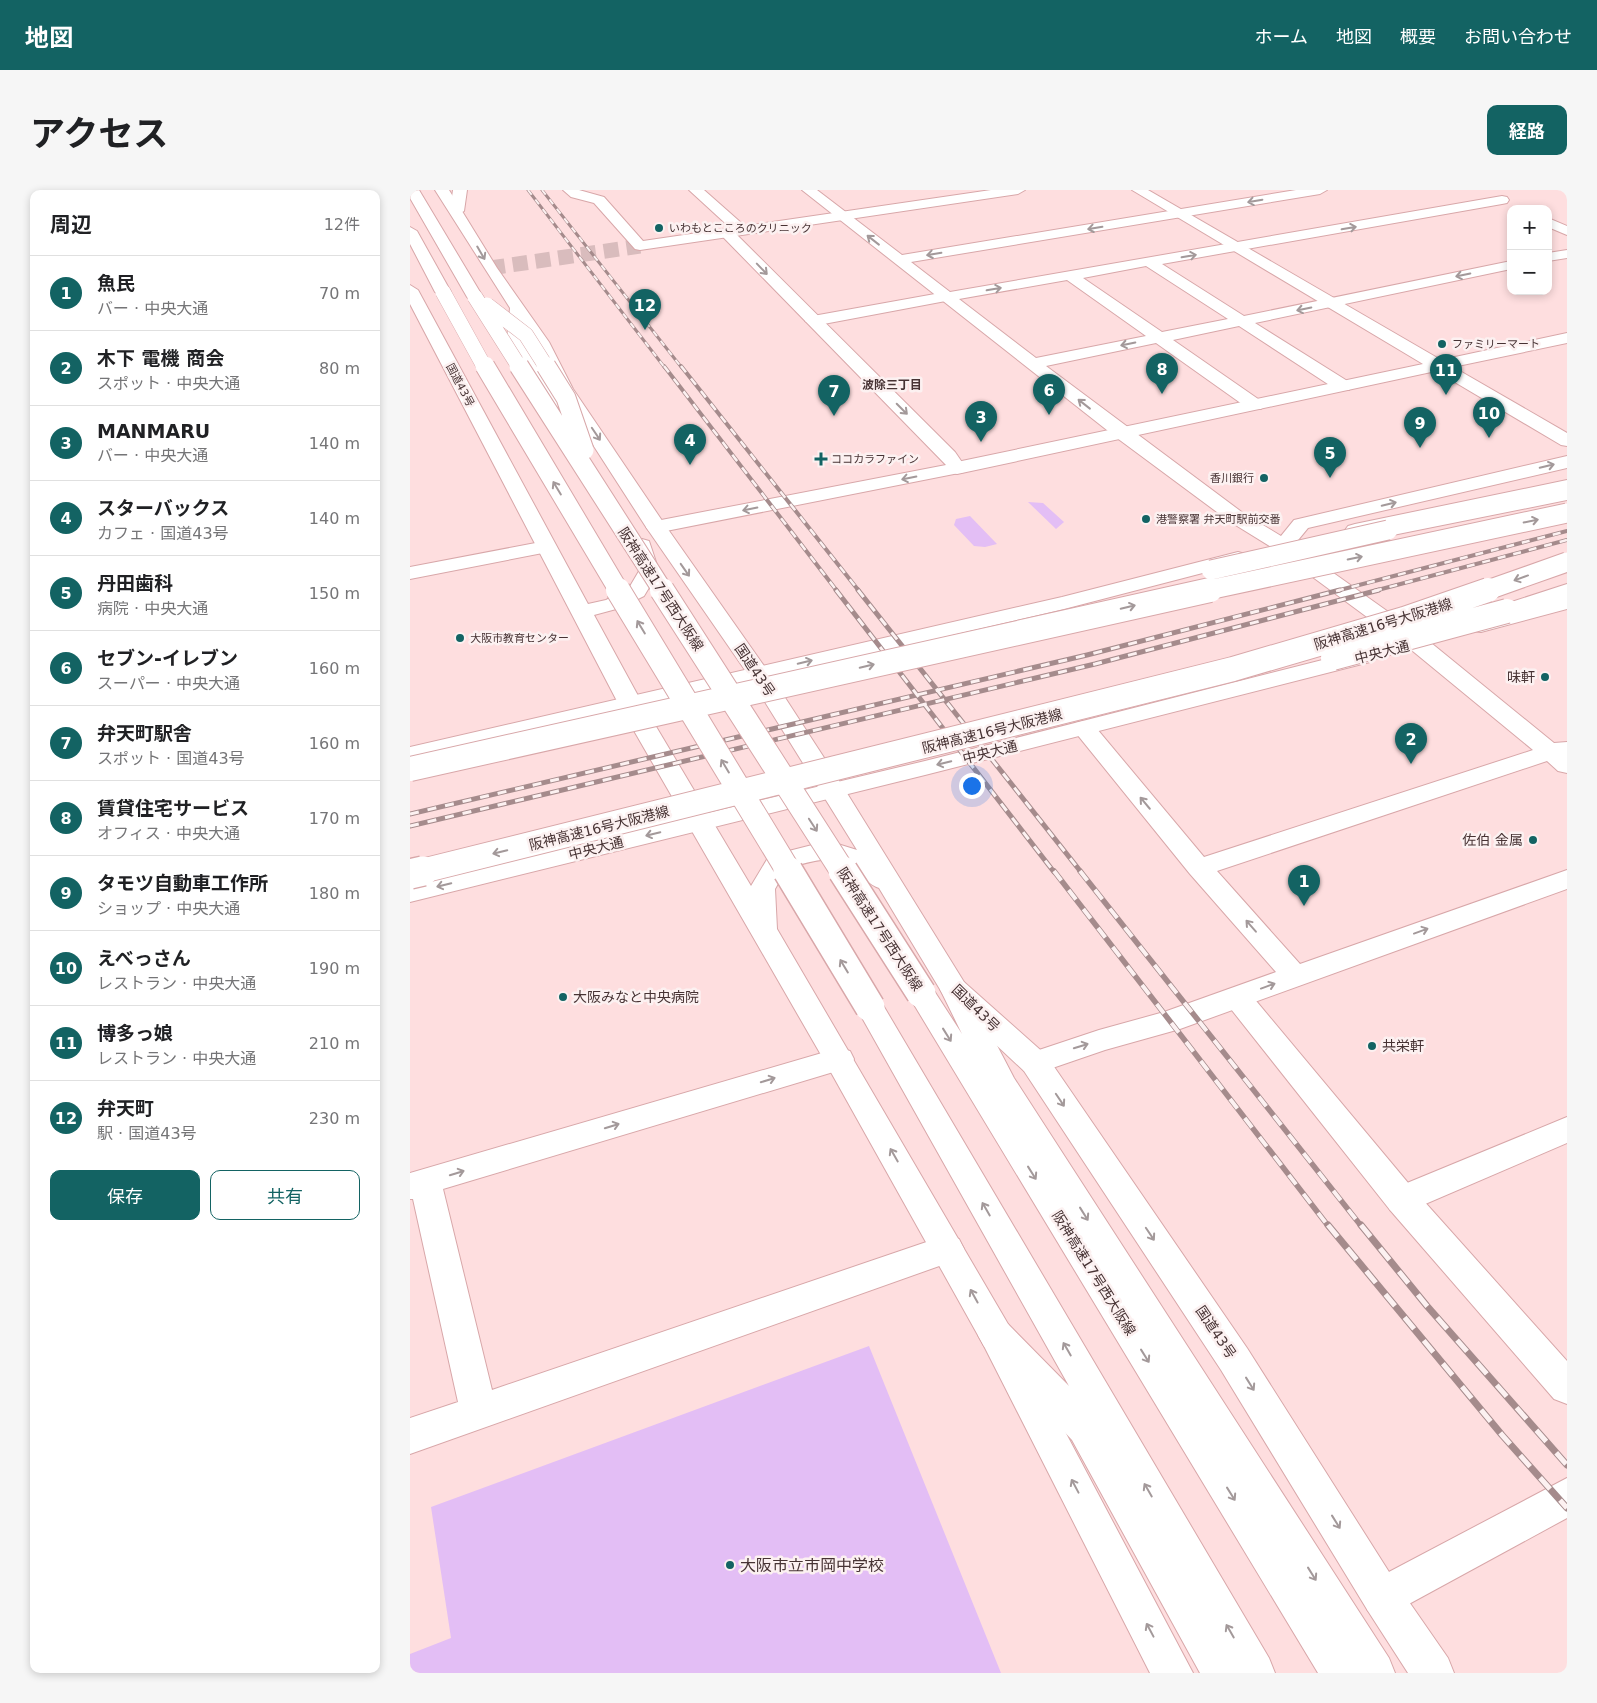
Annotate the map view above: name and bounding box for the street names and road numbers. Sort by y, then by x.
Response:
street label: 国道43号 [443,361,477,409]
street label: 阪神高速17号西大阪線 [615,524,707,654]
street label: 阪神高速16号大阪港線 [1312,595,1454,653]
street label: 中央大通 [1353,637,1411,667]
street label: 国道43号 [732,641,778,699]
street label: 阪神高速16号大阪港線 [920,706,1064,756]
street label: 中央大通 [961,737,1019,767]
street label: 阪神高速16号大阪港線 [527,803,671,853]
street label: 中央大通 [567,833,625,863]
street label: 阪神高速17号西大阪線 [834,864,926,994]
street label: 国道43号 [949,981,1003,1035]
street label: 阪神高速17号西大阪線 [1049,1208,1139,1338]
street label: 国道43号 [1193,1303,1239,1361]

